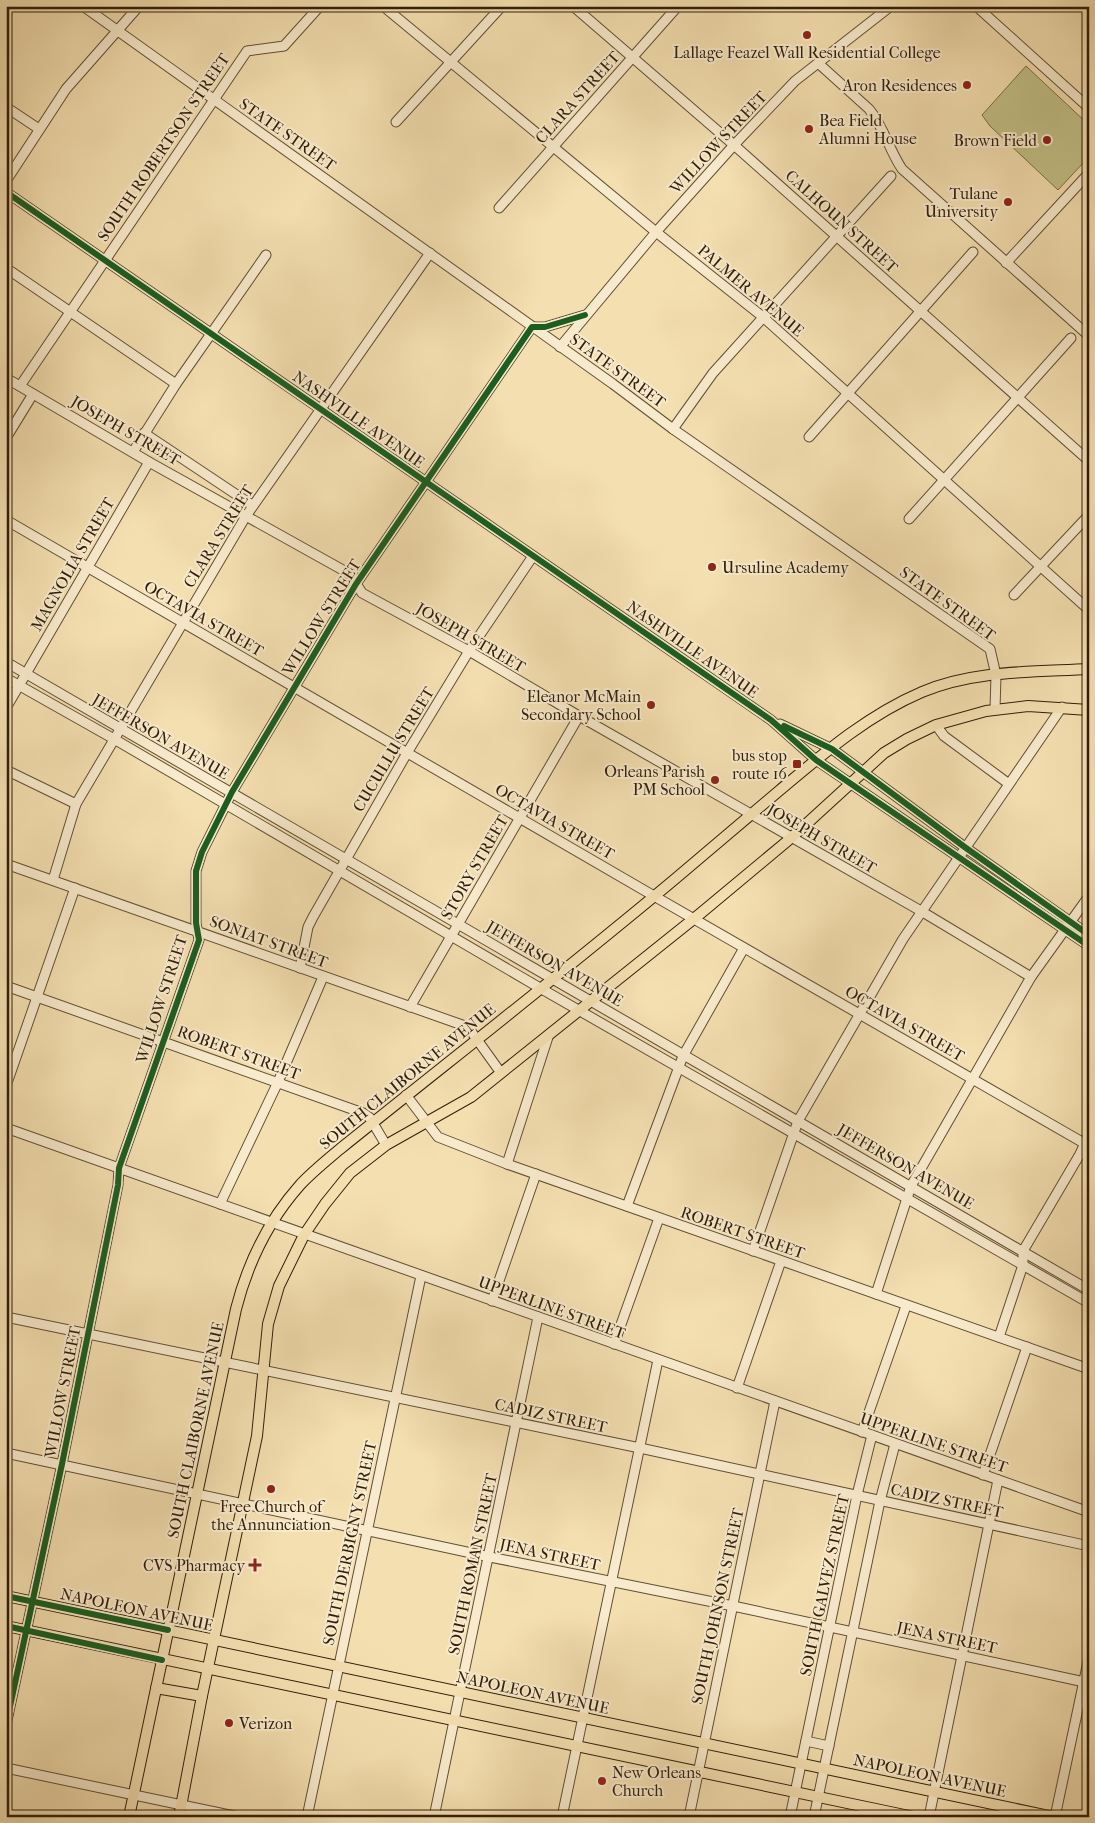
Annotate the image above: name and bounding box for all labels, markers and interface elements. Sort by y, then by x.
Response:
marker: Lallage Feazel Wall Residential College [801,29,813,41]
place label: Lallage Feazel Wall Residential College [673,43,941,62]
street label: CLARA STREET [531,47,624,147]
street label: SOUTH ROBERTSON STREET [93,49,234,245]
place label: Aron Residences [842,76,957,95]
marker: Aron Residences [961,79,973,91]
street label: WILLOW STREET [665,87,771,198]
street label: STATE STREET [236,94,340,175]
place label: Bea Field Alumni House [818,111,917,148]
marker: Bea Field Alumni House [803,123,815,135]
place label: Brown Field [953,131,1037,150]
marker: Brown Field [1041,134,1053,146]
street label: CALHOUN STREET [782,166,902,277]
place label: Tulane University [925,184,998,221]
marker: Tulane University [1002,196,1014,208]
street label: PALMER AVENUE [694,241,808,340]
street label: STATE STREET [566,329,669,412]
street label: NASHVILLE AVENUE [289,367,428,472]
street label: JOSEPH STREET [66,390,184,470]
street label: CLARA STREET [179,481,258,591]
street label: MAGNOLIA STREET [26,494,119,634]
street label: WILLOW STREET [277,555,365,680]
place label: Ursuline Academy [722,558,849,577]
marker: Ursuline Academy [706,561,718,573]
street label: STATE STREET [896,562,999,645]
street label: OCTAVIA STREET [141,577,267,660]
street label: JOSEPH STREET [411,597,529,677]
street label: NASHVILLE AVENUE [623,597,762,702]
street label: CUCULLU STREET [349,683,438,815]
place label: Eleanor McMain Secondary School [521,687,642,724]
street label: JEFFERSON AVENUE [87,689,233,783]
marker: Eleanor McMain Secondary School [645,699,657,711]
place label: bus stop route 16 [731,746,787,783]
marker: bus stop route 16 [791,758,803,770]
place label: Orleans Parish PM School [604,762,706,799]
marker: Orleans Parish PM School [709,774,721,786]
street label: OCTAVIA STREET [492,780,618,863]
street label: JOSEPH STREET [762,798,880,878]
street label: STORY STREET [437,811,512,923]
street label: SONIAT STREET [207,911,331,972]
street label: JEFFERSON AVENUE [481,916,627,1010]
street label: WILLOW STREET [131,933,191,1067]
street label: OCTAVIA STREET [842,982,968,1065]
street label: SOUTH CLAIBORNE AVENUE [315,999,499,1153]
street label: ROBERT STREET [175,1021,303,1084]
street label: JEFFERSON AVENUE [832,1119,978,1213]
street label: ROBERT STREET [678,1202,808,1263]
street label: UPPERLINE STREET [476,1272,628,1343]
street label: SOUTH CLAIBORNE AVENUE [163,1320,228,1540]
street label: WILLOW STREET [40,1325,85,1460]
street label: CADIZ STREET [493,1394,609,1437]
street label: UPPERLINE STREET [857,1408,1010,1477]
street label: SOUTH DERBIGNY STREET [319,1439,381,1647]
street label: SOUTH ROMAN STREET [444,1471,501,1657]
street label: CADIZ STREET [889,1479,1005,1522]
marker: Free Church of the Annunciation [265,1483,277,1495]
street label: SOUTH GALVEZ STREET [796,1492,853,1678]
place label: Free Church of the Annunciation [211,1497,332,1534]
street label: SOUTH JOHNSON STREET [687,1506,748,1706]
street label: JENA STREET [496,1534,602,1574]
place label: CVS Pharmacy [143,1556,245,1575]
marker: CVS Pharmacy [249,1559,261,1571]
street label: NAPOLEON AVENUE [59,1584,215,1635]
street label: JENA STREET [893,1617,999,1657]
street label: NAPOLEON AVENUE [455,1667,611,1718]
place label: Verizon [238,1714,293,1733]
marker: Verizon [223,1717,235,1729]
street label: NAPOLEON AVENUE [852,1750,1008,1801]
place label: New Orleans Church [612,1763,701,1800]
marker: New Orleans Church [596,1775,608,1787]

